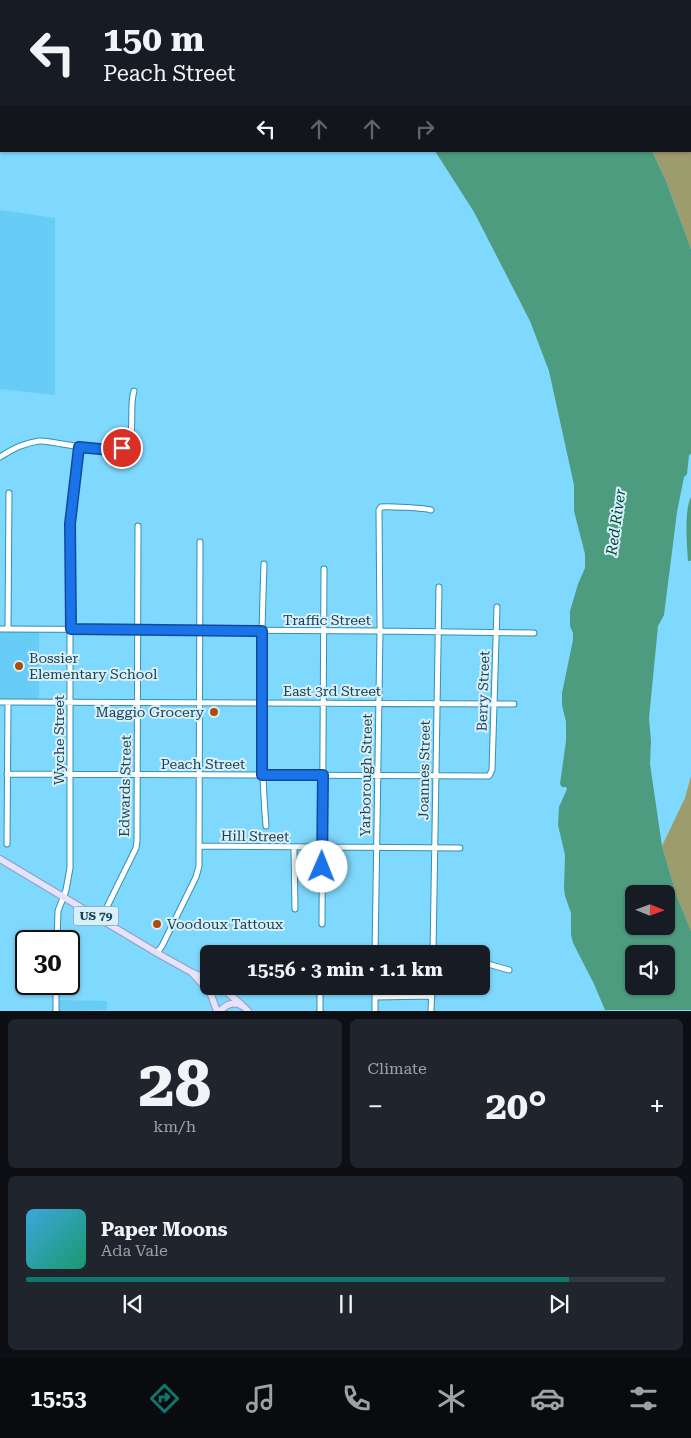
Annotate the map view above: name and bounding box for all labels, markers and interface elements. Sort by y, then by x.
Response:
text: 150 m [103,19,204,60]
icon: left [20,20,85,85]
text: Peach Street [103,61,236,86]
icon: left [252,115,280,143]
icon: ahead [305,115,333,143]
icon: ahead [358,115,386,143]
icon: right [411,115,439,143]
pin [101,427,143,469]
icon: arrive [108,434,136,462]
water label: Red River [602,487,630,558]
street label: Traffic Street [283,612,371,628]
place label: Bossier Elementary School [29,650,158,682]
street label: Berry Street [474,650,492,732]
marker: Bossier Elementary School [13,660,25,672]
street label: East 3rd Street [283,683,381,699]
street label: Wyche Street [51,695,67,785]
place label: Maggio Grocery [96,704,205,720]
marker: Maggio Grocery [208,706,220,718]
street label: Yarborough Street [357,713,375,837]
street label: Joannes Street [415,720,433,820]
street label: Edwards Street [116,735,134,837]
street label: Peach Street [161,756,245,772]
street label: Hill Street [221,827,289,845]
position arrow [295,840,347,892]
north arrow [625,885,675,935]
map controls [625,885,675,995]
road number: US 79 [74,906,118,926]
place label: Voodoux Tattoux [167,916,283,932]
marker: Voodoux Tattoux [151,918,163,930]
speed limit sign: 30 [15,930,80,995]
button: sound [625,945,675,995]
text: 15:56 · 3 min · 1.1 km [247,958,443,981]
text: 28 [138,1046,211,1122]
text: Climate [368,1059,427,1078]
text: 20° [486,1084,547,1128]
text: − [368,1090,383,1123]
text: + [649,1090,665,1123]
text: km/h [153,1117,196,1136]
text: Paper Moons [101,1218,228,1241]
text: Ada Vale [101,1241,168,1260]
icon: previous [119,1290,147,1318]
icon: pause [332,1290,360,1318]
icon: next [545,1290,573,1318]
icon: directions [147,1381,182,1416]
icon: music [243,1381,278,1416]
icon: phone [339,1381,374,1416]
icon: climate [434,1381,469,1416]
icon: car [530,1381,565,1416]
icon: filters [626,1381,661,1416]
text: 15:53 [30,1386,87,1411]

